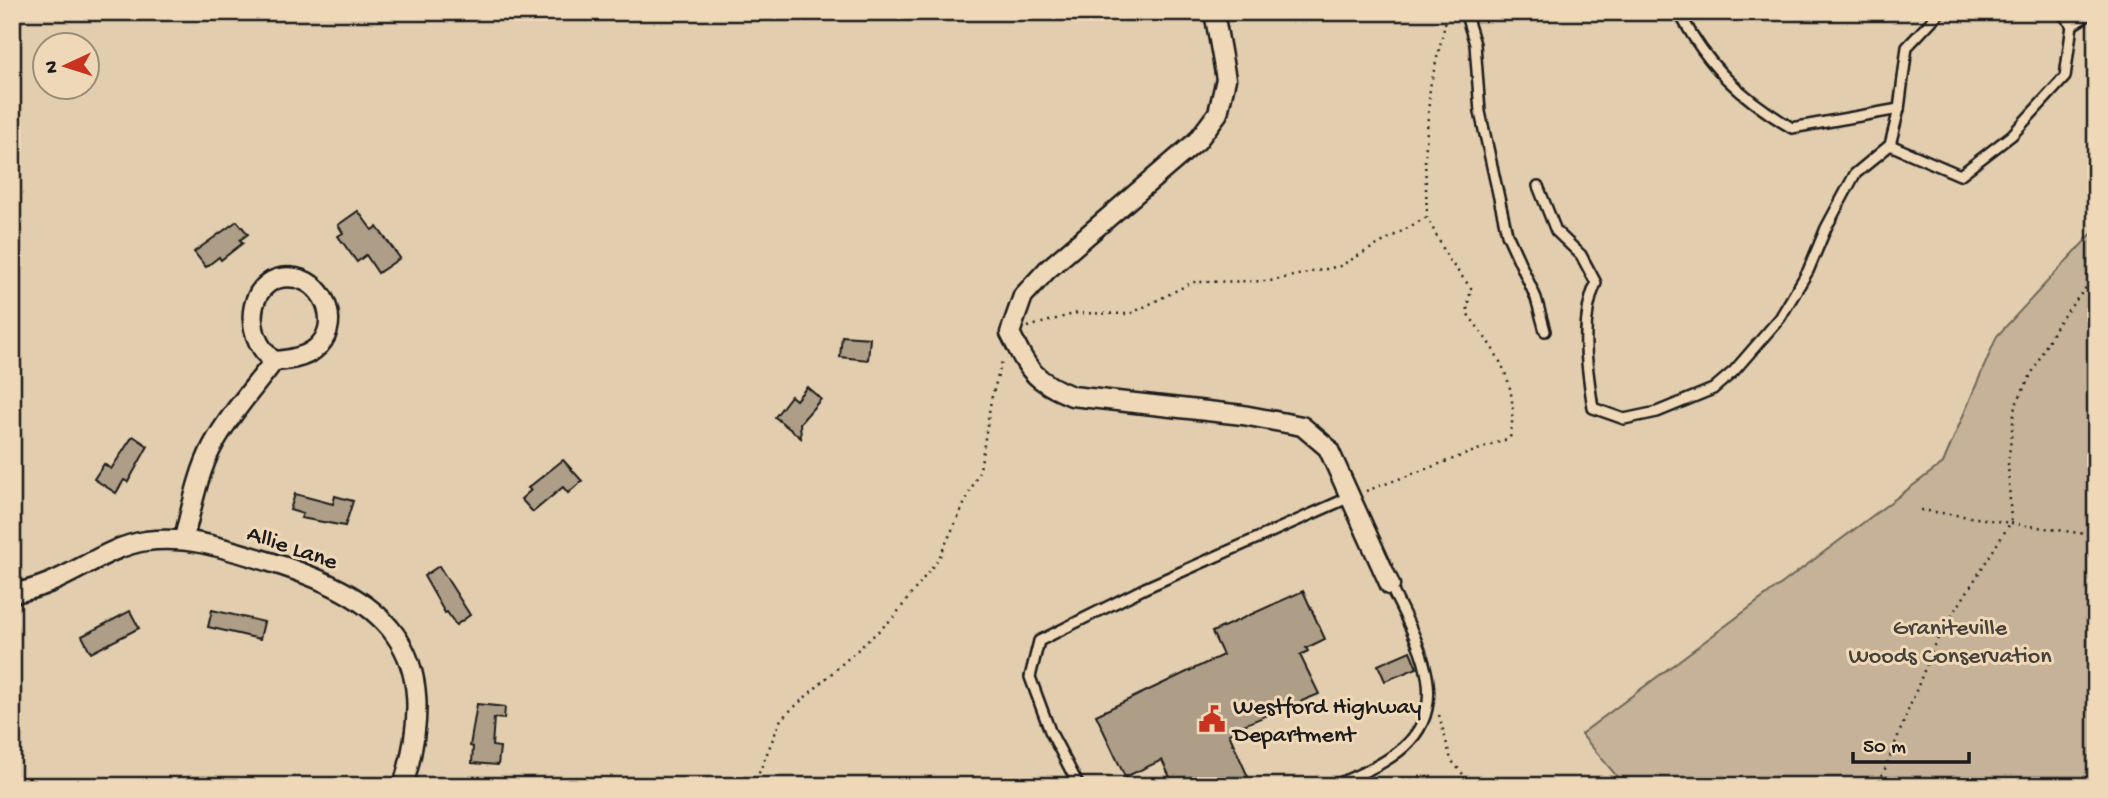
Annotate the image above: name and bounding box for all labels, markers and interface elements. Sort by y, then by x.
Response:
north arrow [32,32,102,102]
text: N [41,60,64,74]
street label: Allie Lane [243,520,342,579]
park label: Graniteville Woods Conservation [1848,615,2052,672]
place label: Westford Highway Department [1231,694,1422,751]
public building icon: Westford Highway Department [1197,704,1227,734]
scale bar [1853,721,1968,765]
text: 50 m [1863,736,1906,761]

